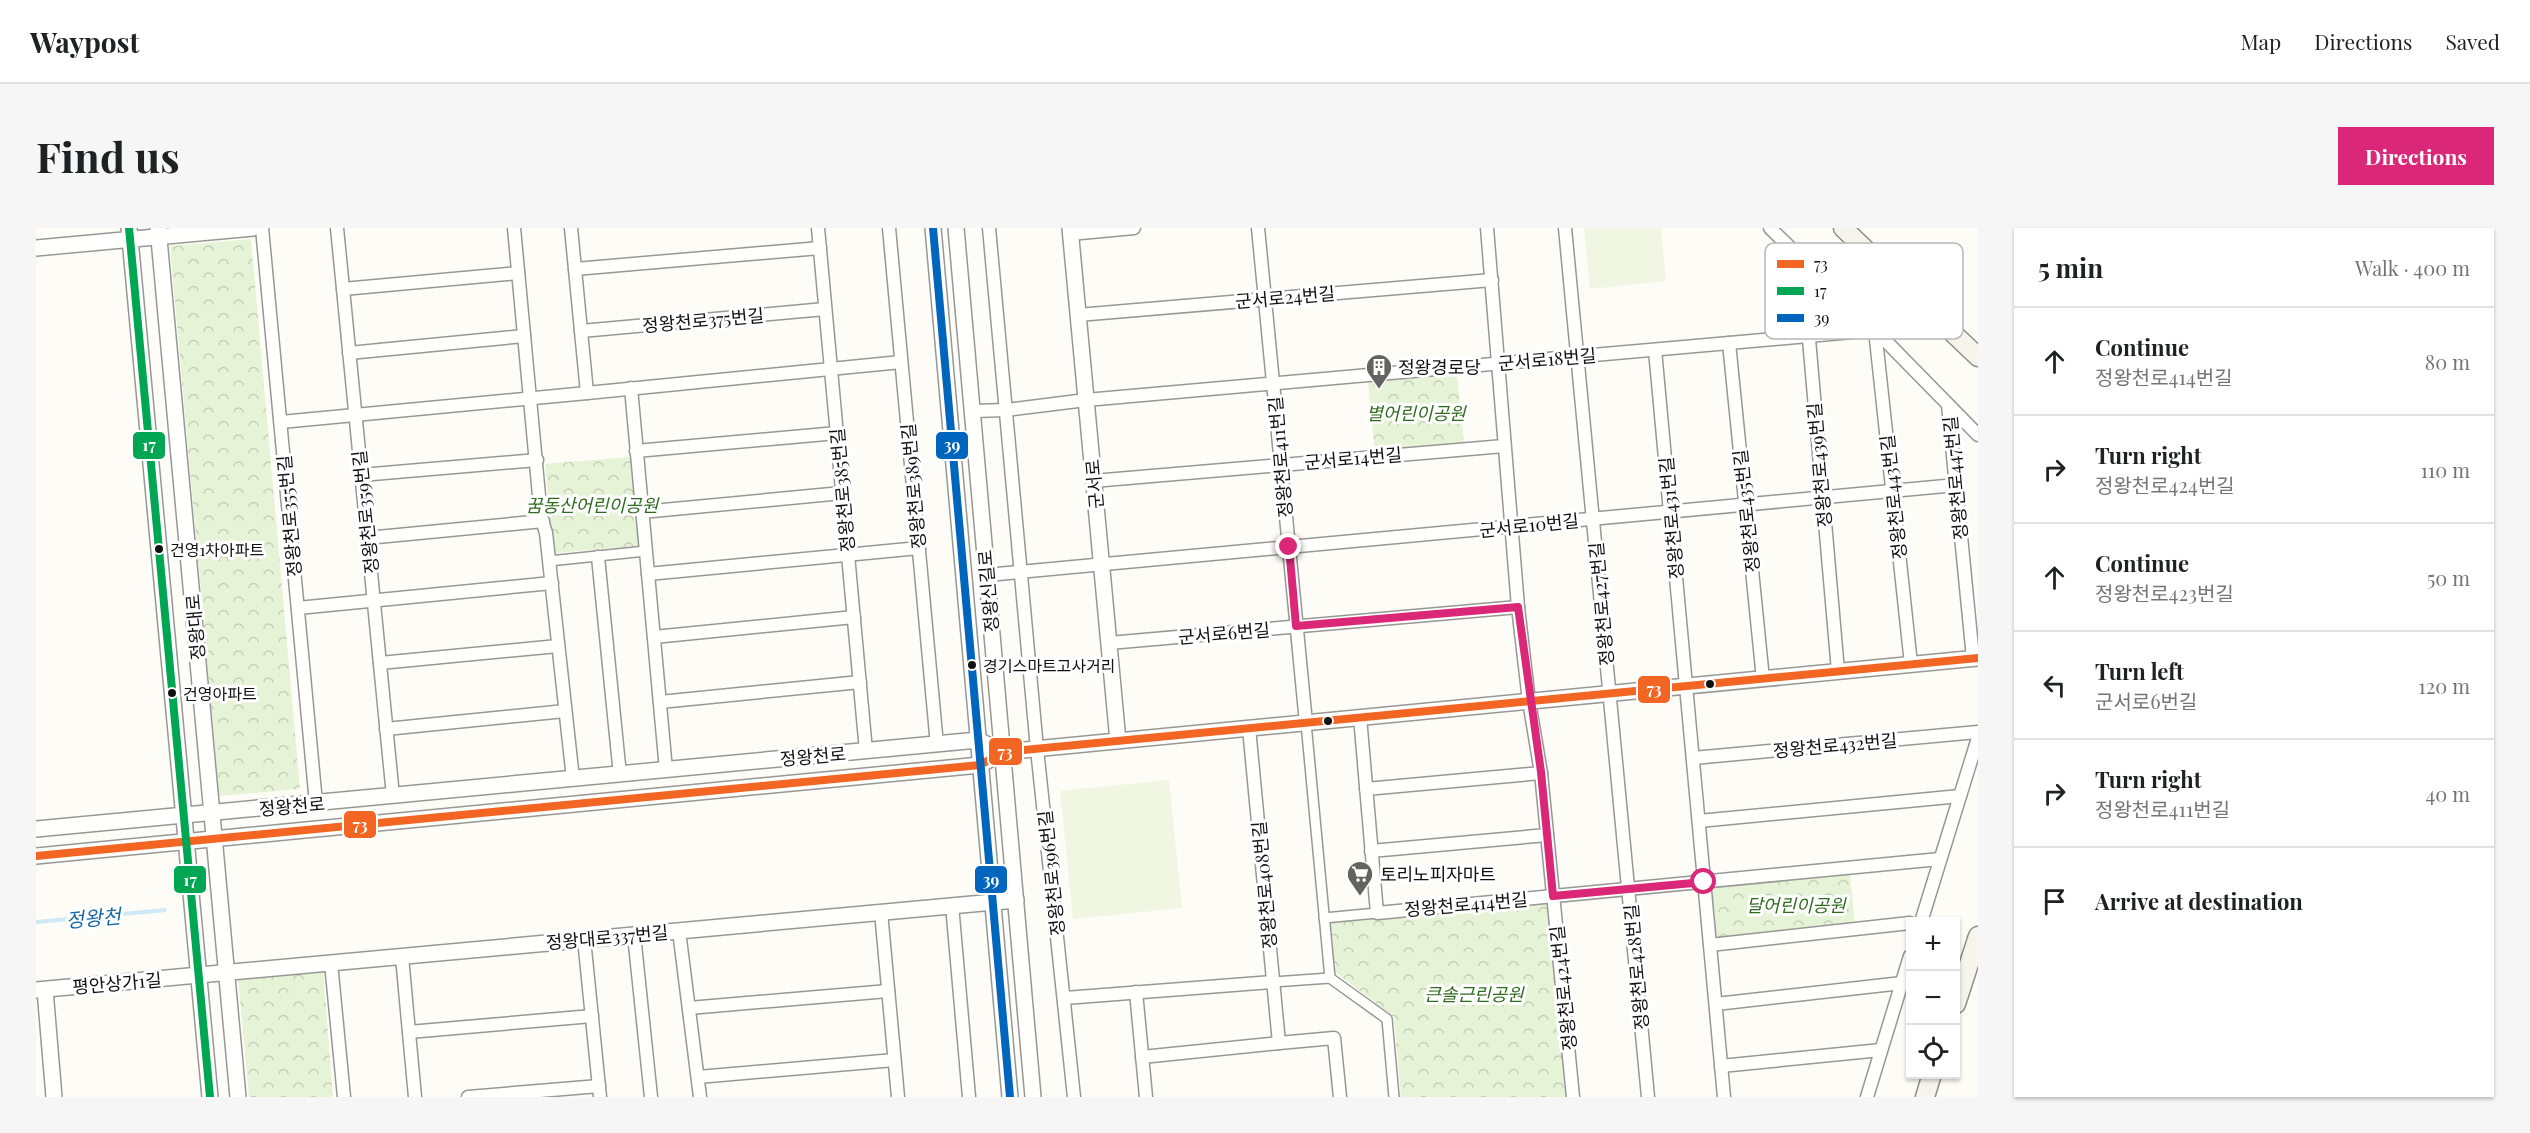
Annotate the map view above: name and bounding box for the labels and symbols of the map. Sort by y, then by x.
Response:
legend [1765,243,1963,339]
text: 73 [1814,253,1828,274]
text: 17 [1814,280,1827,301]
street label: 군서로24번길 [1234,281,1336,313]
street label: 정왕천로375번길 [641,303,765,337]
text: 39 [1814,307,1829,328]
street label: 군서로18번길 [1497,343,1597,375]
building icon: 정왕경로당 [1364,352,1394,390]
place label: 정왕경로당 [1398,355,1481,379]
street label: 정왕천로411번길 [1263,395,1297,519]
park label: 별어린이공원 [1366,401,1467,425]
street label: 정왕천로439번길 [1802,402,1836,528]
street label: 정왕천로447번길 [1938,415,1972,541]
street label: 정왕천로389번길 [896,422,930,550]
street label: 정왕천로385번길 [825,427,859,553]
line badge: 17 [132,431,166,460]
line badge: 39 [935,431,969,460]
text: 17 [142,434,156,455]
text: 39 [944,434,960,455]
street label: 정왕천로443번길 [1875,434,1911,560]
street label: 군서로14번길 [1303,442,1403,474]
street label: 정왕천로435번길 [1728,448,1764,574]
street label: 정왕천로359번길 [347,449,383,575]
street label: 정왕천로355번길 [272,454,306,578]
street label: 정왕천로431번길 [1654,456,1688,580]
street label: 군서로 [1080,458,1108,510]
park label: 꿈동산어린이공원 [526,493,660,517]
street label: 군서로10번길 [1478,508,1580,542]
route end [1275,533,1301,559]
place label: 건영1차아파트 [170,539,264,560]
street label: 정왕천로427번길 [1584,541,1618,667]
marker: 건영1차아파트 [153,543,165,555]
street label: 정왕신길로 [972,549,1004,633]
street label: 정왕대로 [180,593,210,661]
street label: 군서로6번길 [1177,617,1271,649]
place label: 경기스마트고사거리 [983,655,1115,676]
marker: 경기스마트고사거리 [966,659,978,671]
line badge: 73 [1637,675,1671,704]
text: 73 [1646,678,1662,699]
unlabelled marker [1704,678,1716,690]
place label: 건영아파트 [183,683,257,704]
marker: 건영아파트 [166,687,178,699]
unlabelled marker [1322,715,1334,727]
street label: 정왕천로432번길 [1772,728,1898,762]
line badge: 73 [988,737,1023,766]
street label: 정왕천로 [779,741,847,771]
text: 73 [997,741,1013,762]
street label: 정왕천로 [258,791,326,821]
street label: 정왕천로396번길 [1032,809,1070,937]
line badge: 73 [343,810,377,839]
text: 73 [352,814,368,835]
street label: 정왕천로408번길 [1246,820,1282,950]
supermarket icon: 토리노피자마트 [1345,859,1375,897]
place label: 토리노피자마트 [1380,862,1496,886]
line badge: 17 [173,865,207,894]
line badge: 39 [974,865,1008,894]
route start [1690,868,1716,894]
text: 17 [183,869,197,890]
text: 39 [983,869,999,890]
street label: 정왕천로414번길 [1403,887,1529,921]
park label: 달어린이공원 [1746,893,1847,917]
water label: 정왕천 [64,901,124,933]
street label: 정왕천로428번길 [1619,903,1653,1031]
street label: 정왕대로337번길 [545,920,669,954]
street label: 정왕천로424번길 [1544,924,1582,1052]
street label: 평안상가1길 [71,967,163,999]
park label: 큰솔근린공원 [1424,982,1525,1006]

